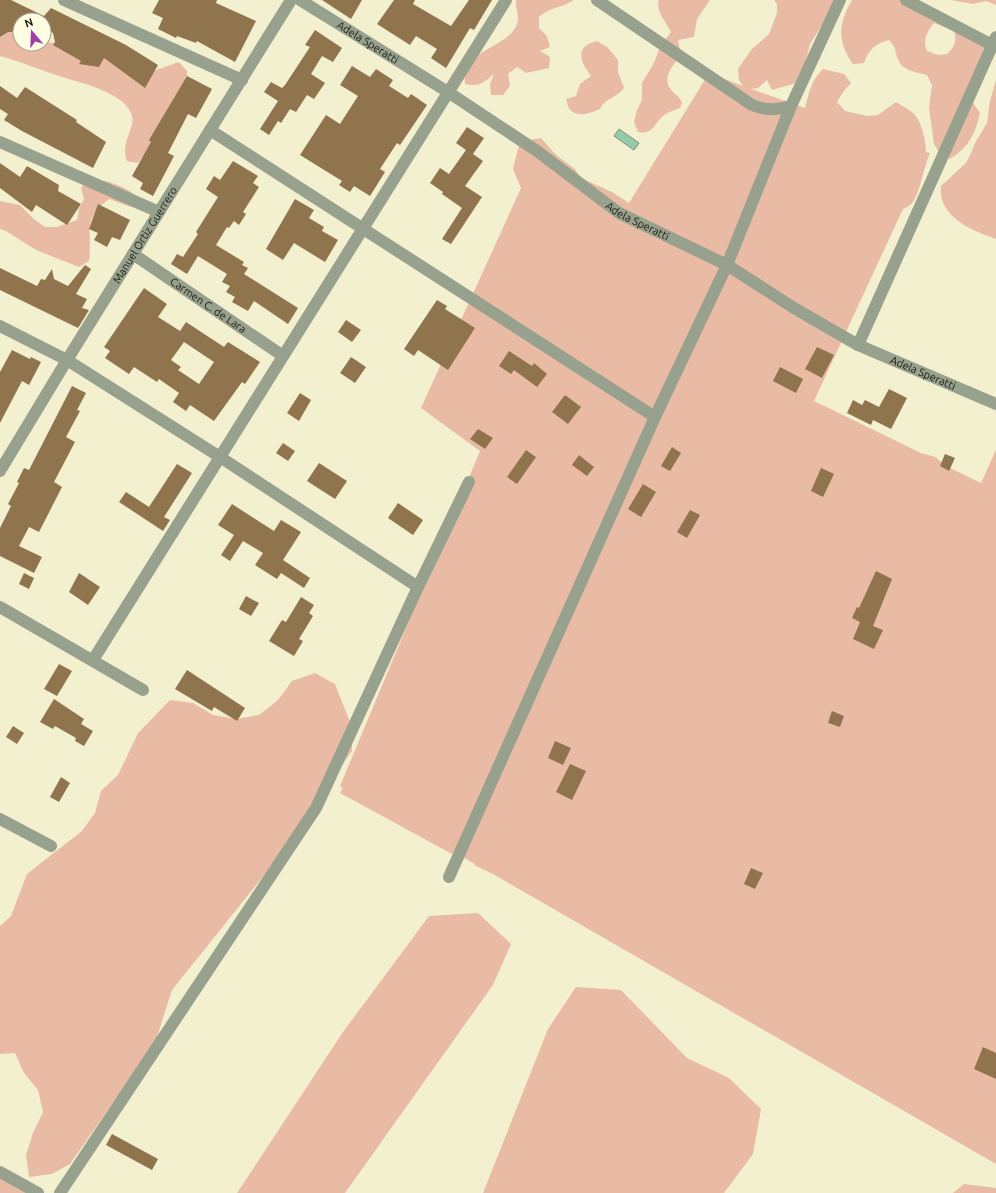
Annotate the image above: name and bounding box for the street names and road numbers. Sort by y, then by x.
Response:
street label: Adela Speratti [335,19,401,66]
street label: Manuel Ortiz Guerrero [110,184,179,285]
street label: Adela Speratti [603,199,671,242]
street label: Carmen C. de Lara [168,275,249,335]
street label: Adela Speratti [888,353,958,392]

